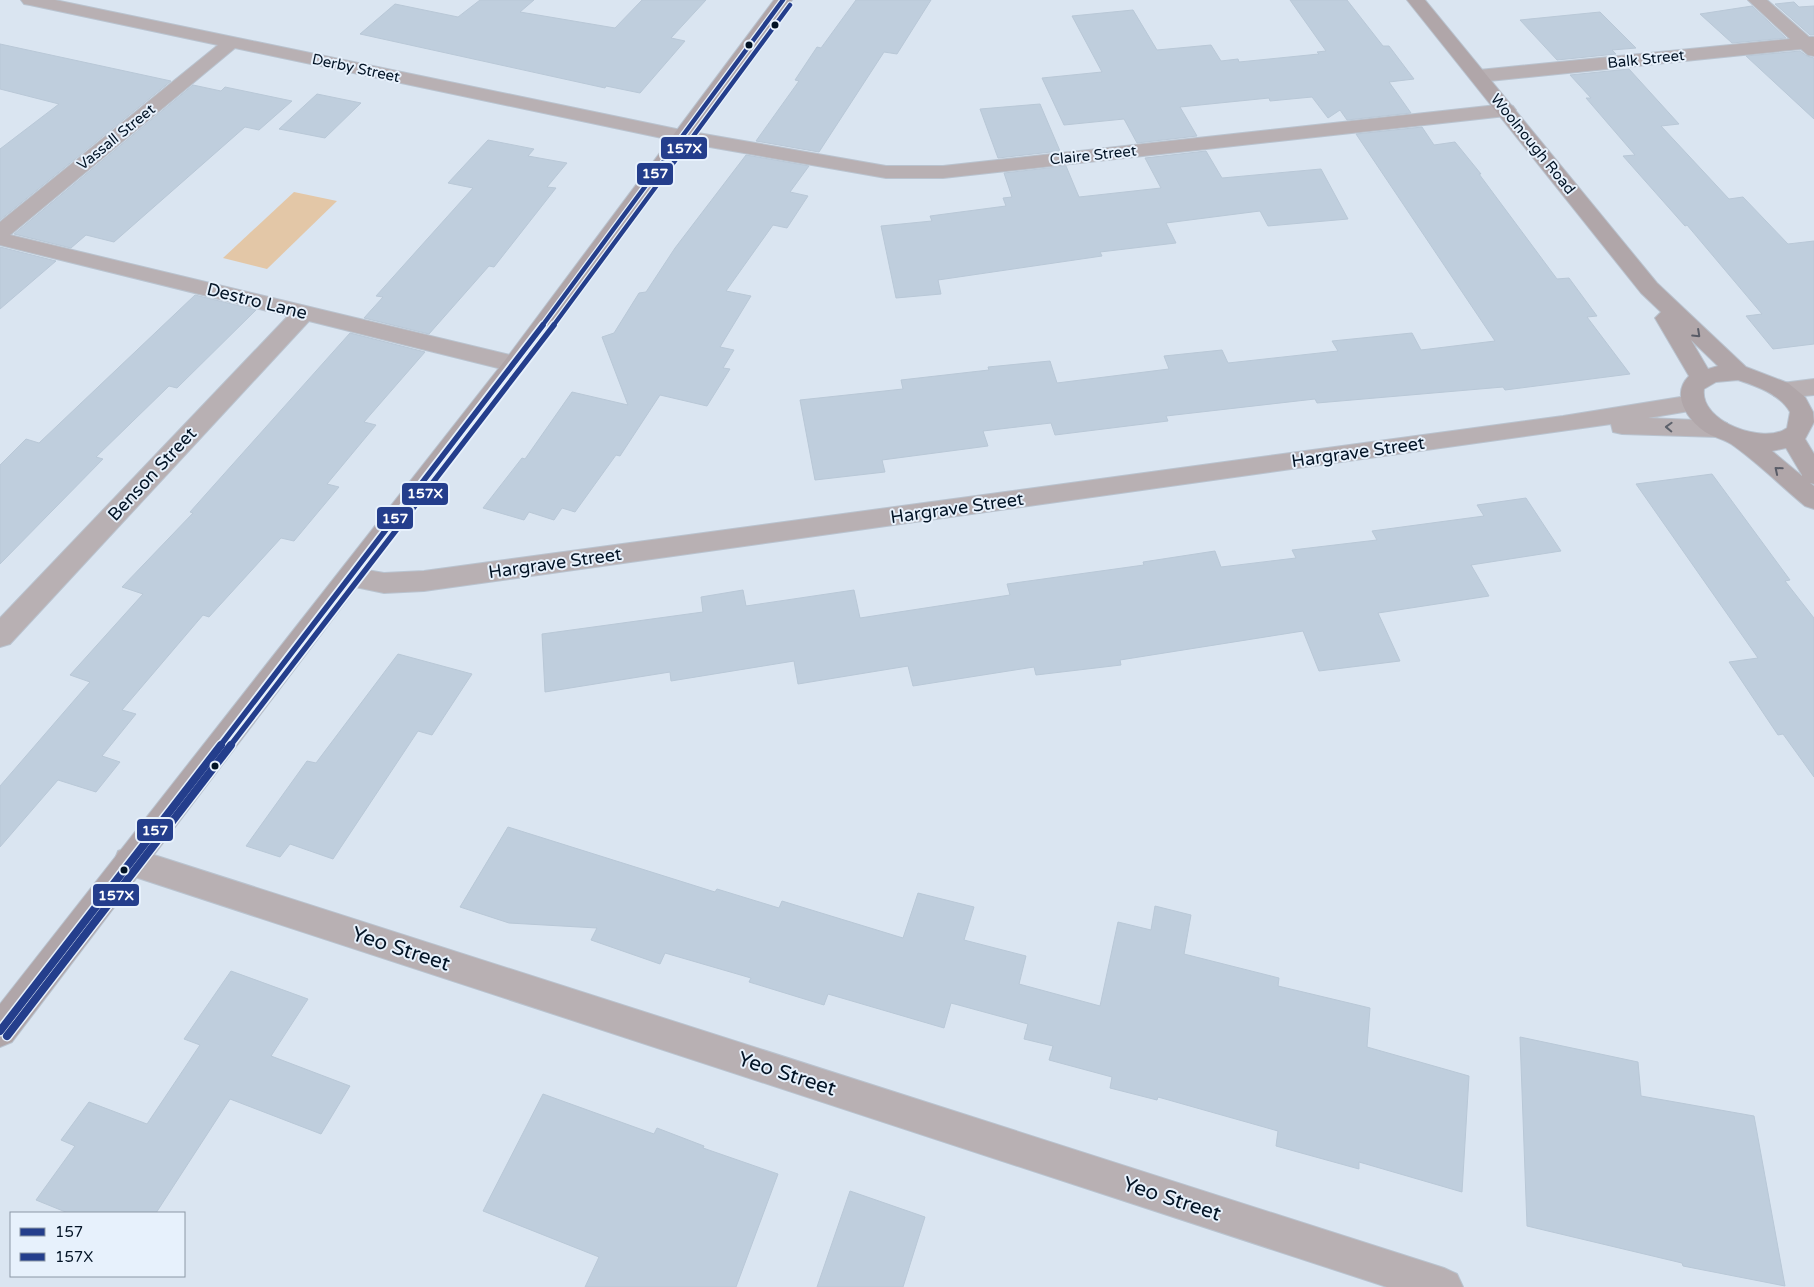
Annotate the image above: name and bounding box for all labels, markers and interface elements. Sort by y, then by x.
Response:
unlabelled marker [770,20,780,30]
unlabelled marker [744,40,754,50]
street label: Balk Street [1607,46,1686,72]
street label: Derby Street [310,50,402,86]
street label: Woolnough Road [1487,90,1579,198]
street label: Vassall Street [73,100,159,174]
line badge: 157X [660,136,708,160]
text: 157X [666,140,702,157]
street label: Claire Street [1049,141,1138,169]
line badge: 157 [636,162,674,186]
text: 157 [642,165,668,182]
street label: Destro Lane [205,278,309,324]
one-way arrow [1691,328,1700,337]
street label: Benson Street [103,422,201,525]
one-way arrow [1665,422,1673,433]
street label: Hargrave Street [1290,432,1426,472]
one-way arrow [1775,468,1784,476]
line badge: 157X [401,482,449,506]
text: 157X [407,485,443,502]
street label: Hargrave Street [889,488,1025,528]
line badge: 157 [376,506,414,530]
text: 157 [382,510,408,527]
street label: Hargrave Street [487,543,623,583]
unlabelled marker [210,761,220,771]
line badge: 157 [136,818,174,842]
text: 157 [142,822,168,839]
unlabelled marker [119,865,129,875]
line badge: 157X [92,883,140,907]
text: 157X [98,887,134,904]
street label: Yeo Street [349,921,453,977]
street label: Yeo Street [735,1046,839,1102]
street label: Yeo Street [1120,1171,1224,1227]
legend [10,1212,185,1277]
text: 157 [55,1223,83,1241]
text: 157X [55,1248,93,1266]

